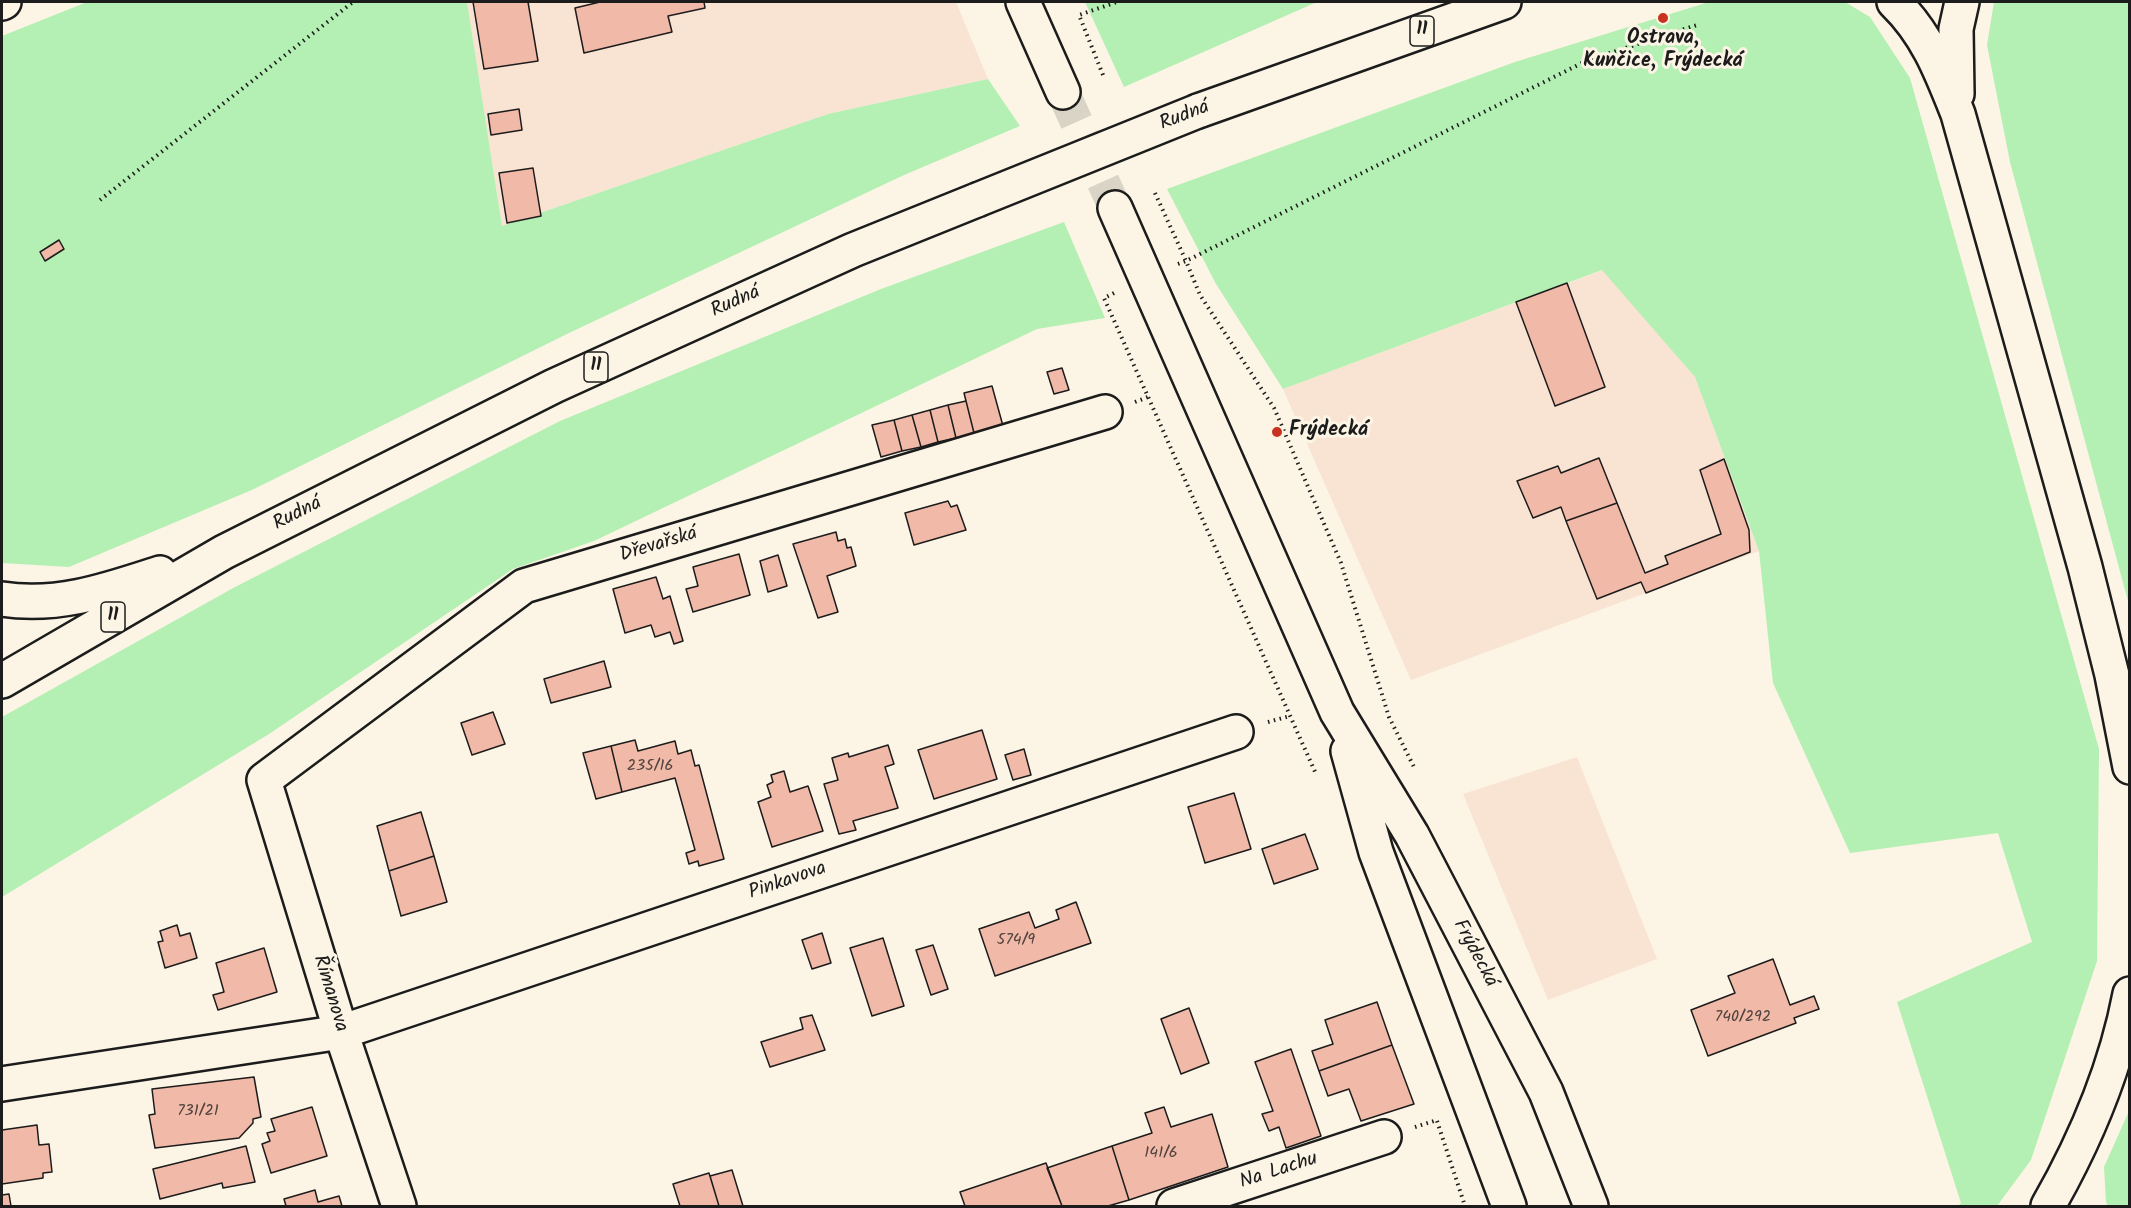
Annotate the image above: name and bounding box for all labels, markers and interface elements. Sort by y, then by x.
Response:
marker: Ostrava, Kunčice, Frýdecká [1656,11,1670,25]
road number: 11 [1410,16,1434,46]
place label: Ostrava, Kunčice, Frýdecká [1583,28,1743,75]
street label: Rudná [1157,97,1213,137]
street label: Rudná [708,282,764,324]
road number: 11 [584,352,608,382]
place label: Frýdecká [1289,420,1368,444]
marker: Frýdecká [1270,425,1284,439]
street label: Rudná [270,493,326,537]
street label: Dřevařská [617,523,701,569]
road number: 11 [101,602,125,632]
house number: 235/16 [627,757,673,777]
street label: Pinkavova [746,858,830,906]
street label: Frýdecká [1446,916,1502,992]
house number: 574/9 [997,931,1035,951]
street label: Římanova [306,953,352,1035]
house number: 740/292 [1715,1008,1771,1028]
house number: 731/21 [177,1102,219,1122]
house number: 141/6 [1144,1144,1178,1164]
street label: Na Lachu [1237,1148,1321,1196]

